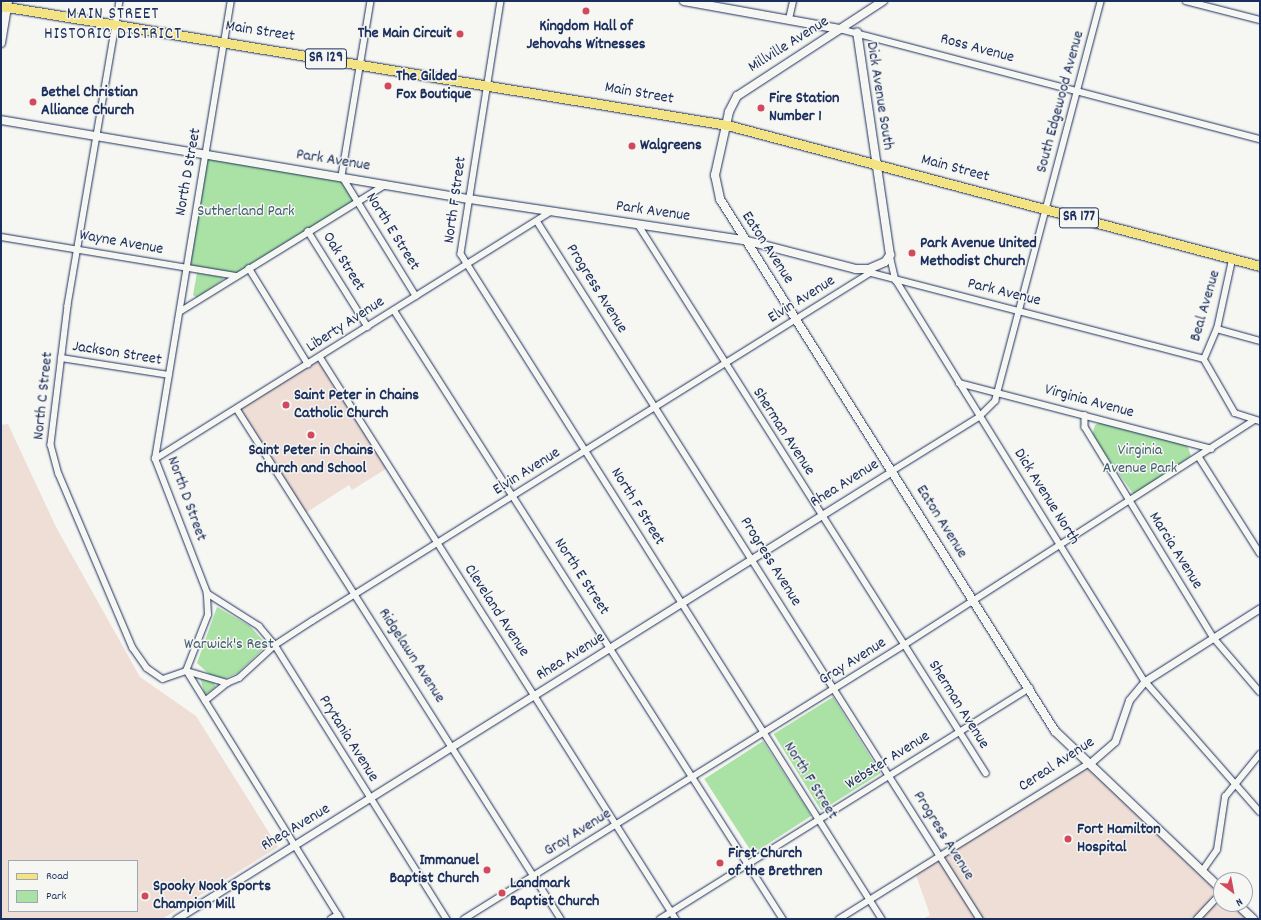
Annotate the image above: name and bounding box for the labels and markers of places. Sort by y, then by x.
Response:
marker: Kingdom Hall of Jehovahs Witnesses [581,6,591,16]
place label: Kingdom Hall of Jehovahs Witnesses [527,17,645,55]
place label: The Main Circuit [358,24,452,44]
marker: The Main Circuit [455,29,465,39]
place label: The Gilded Fox Boutique [396,67,471,105]
marker: The Gilded Fox Boutique [383,81,393,91]
place label: Bethel Christian Alliance Church [41,83,138,121]
place label: Fire Station Number 1 [769,89,840,127]
marker: Bethel Christian Alliance Church [28,97,38,107]
marker: Fire Station Number 1 [756,103,766,113]
place label: Walgreens [640,136,702,156]
marker: Walgreens [627,141,637,151]
place label: Park Avenue United Methodist Church [920,234,1037,272]
marker: Park Avenue United Methodist Church [907,248,917,258]
place label: Saint Peter in Chains Catholic Church [294,386,419,424]
marker: Saint Peter in Chains Catholic Church [281,400,291,410]
marker: Saint Peter in Chains Church and School [306,430,316,440]
place label: Saint Peter in Chains Church and School [248,441,374,479]
place label: Fort Hamilton Hospital [1077,820,1161,858]
marker: Fort Hamilton Hospital [1062,833,1074,845]
place label: First Church of the Brethren [728,844,823,882]
place label: Immanuel Baptist Church [390,851,479,889]
marker: First Church of the Brethren [715,858,725,868]
marker: Immanuel Baptist Church [482,865,492,875]
place label: Landmark Baptist Church [510,874,599,912]
place label: Spooky Nook Sports Champion Mill [153,877,271,915]
marker: Landmark Baptist Church [497,888,507,898]
marker: Spooky Nook Sports Champion Mill [140,891,150,901]

